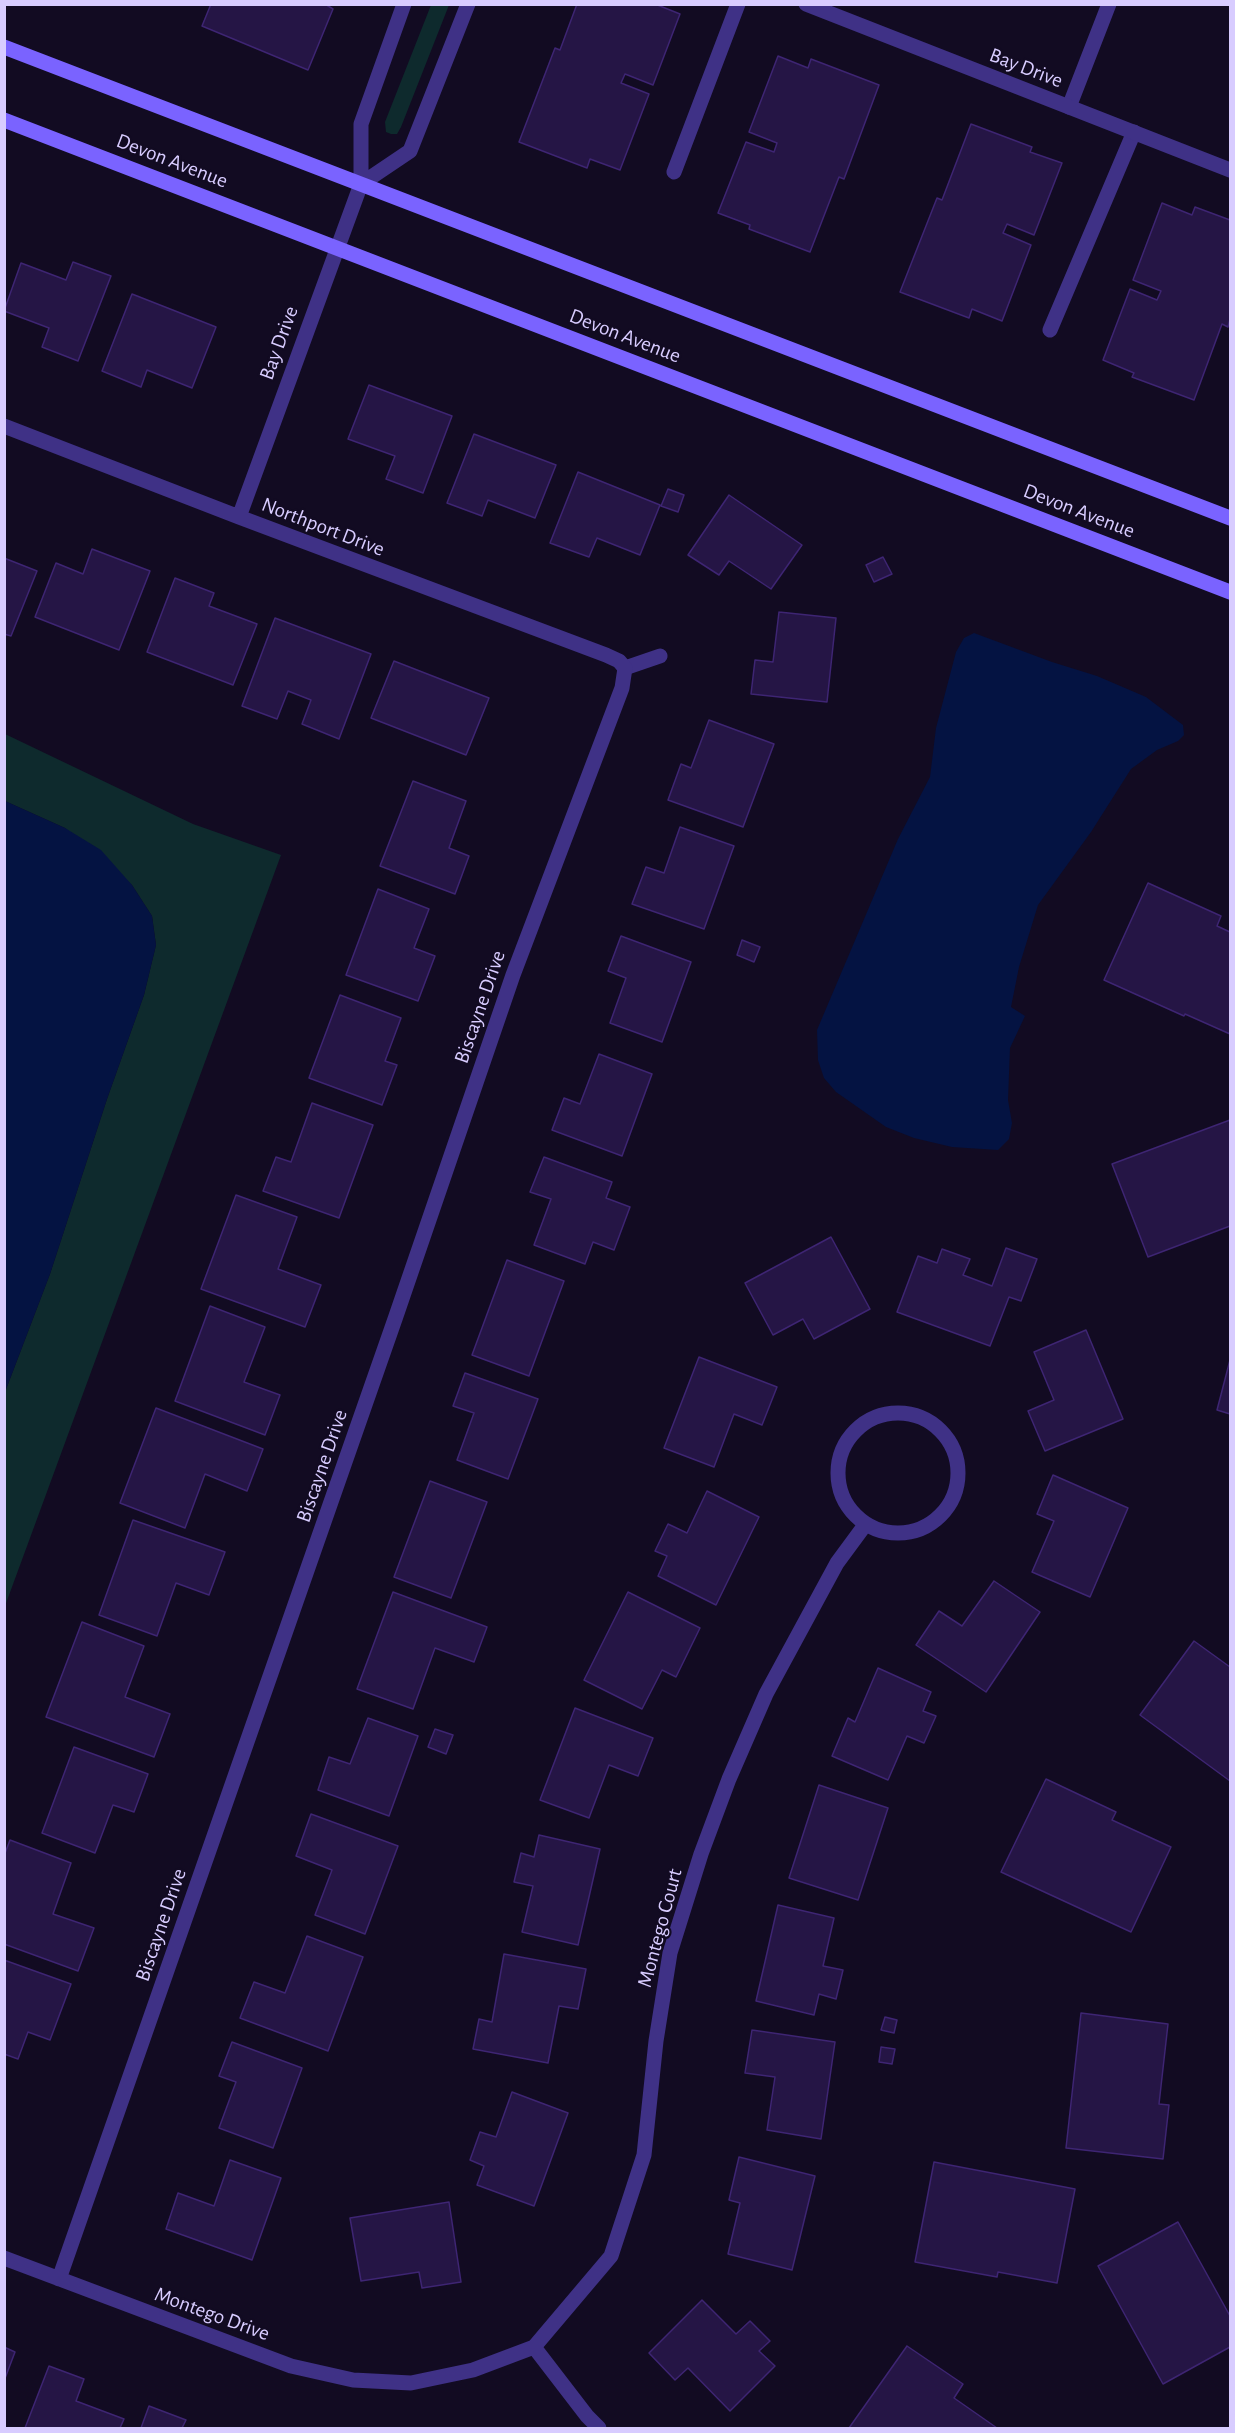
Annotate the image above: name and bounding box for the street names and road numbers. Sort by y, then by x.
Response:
street label: Bay Drive [986,42,1066,94]
street label: Devon Avenue [113,128,231,194]
street label: Bay Drive [254,303,304,383]
street label: Devon Avenue [566,303,684,369]
street label: Devon Avenue [1020,478,1138,544]
street label: Northport Drive [258,492,388,562]
street label: Biscayne Drive [449,947,511,1067]
street label: Biscayne Drive [291,1406,353,1526]
street label: Biscayne Drive [130,1865,192,1985]
street label: Montego Court [632,1866,688,1990]
street label: Montego Drive [151,2282,273,2346]

